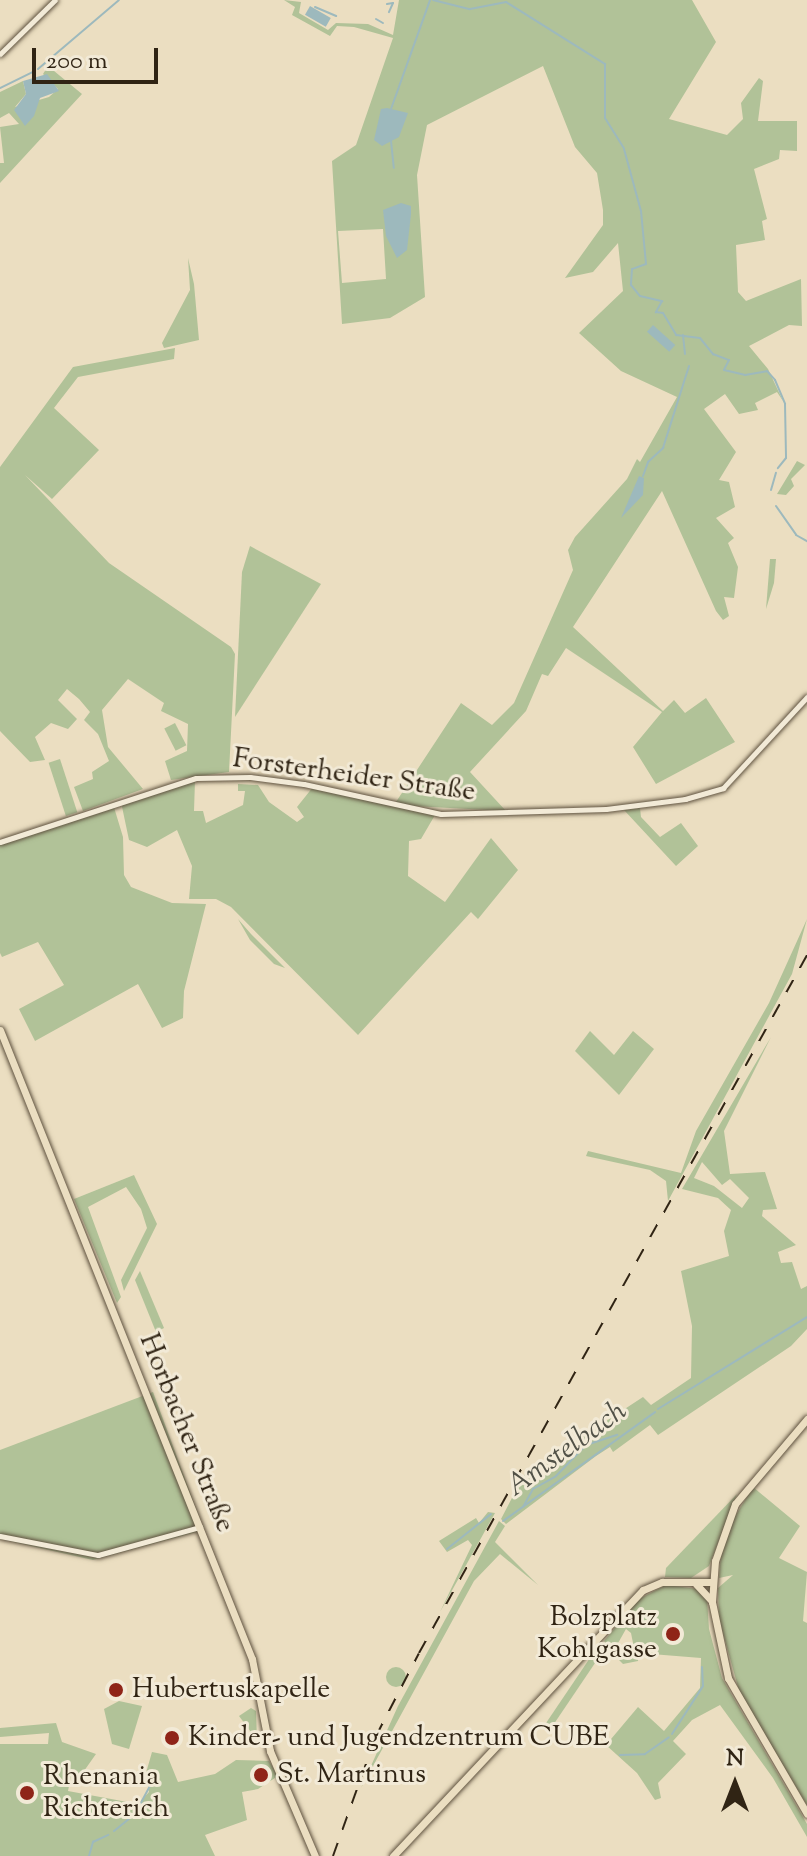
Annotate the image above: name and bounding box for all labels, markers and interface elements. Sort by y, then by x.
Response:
scale bar [36,32,162,82]
text: 200 m [46,45,108,79]
street label: Forsterheider Straße [231,742,477,810]
street label: Horbacher Straße [131,1329,241,1537]
water label: Amstelbach [500,1394,634,1506]
place label: Bolzplatz Kohlgasse [537,1601,657,1667]
marker: Bolzplatz Kohlgasse [664,1625,682,1643]
place label: Hubertuskapelle [132,1673,330,1707]
marker: Hubertuskapelle [107,1681,125,1699]
place label: Kinder- und Jugendzentrum CUBE [188,1721,609,1755]
marker: Kinder- und Jugendzentrum CUBE [163,1729,181,1747]
north arrow [695,1744,775,1824]
text: N [726,1744,744,1776]
place label: St. Martinus [277,1758,426,1792]
place label: Rhenania Richterich [43,1760,169,1826]
marker: St. Martinus [252,1766,270,1784]
marker: Rhenania Richterich [18,1784,36,1802]

